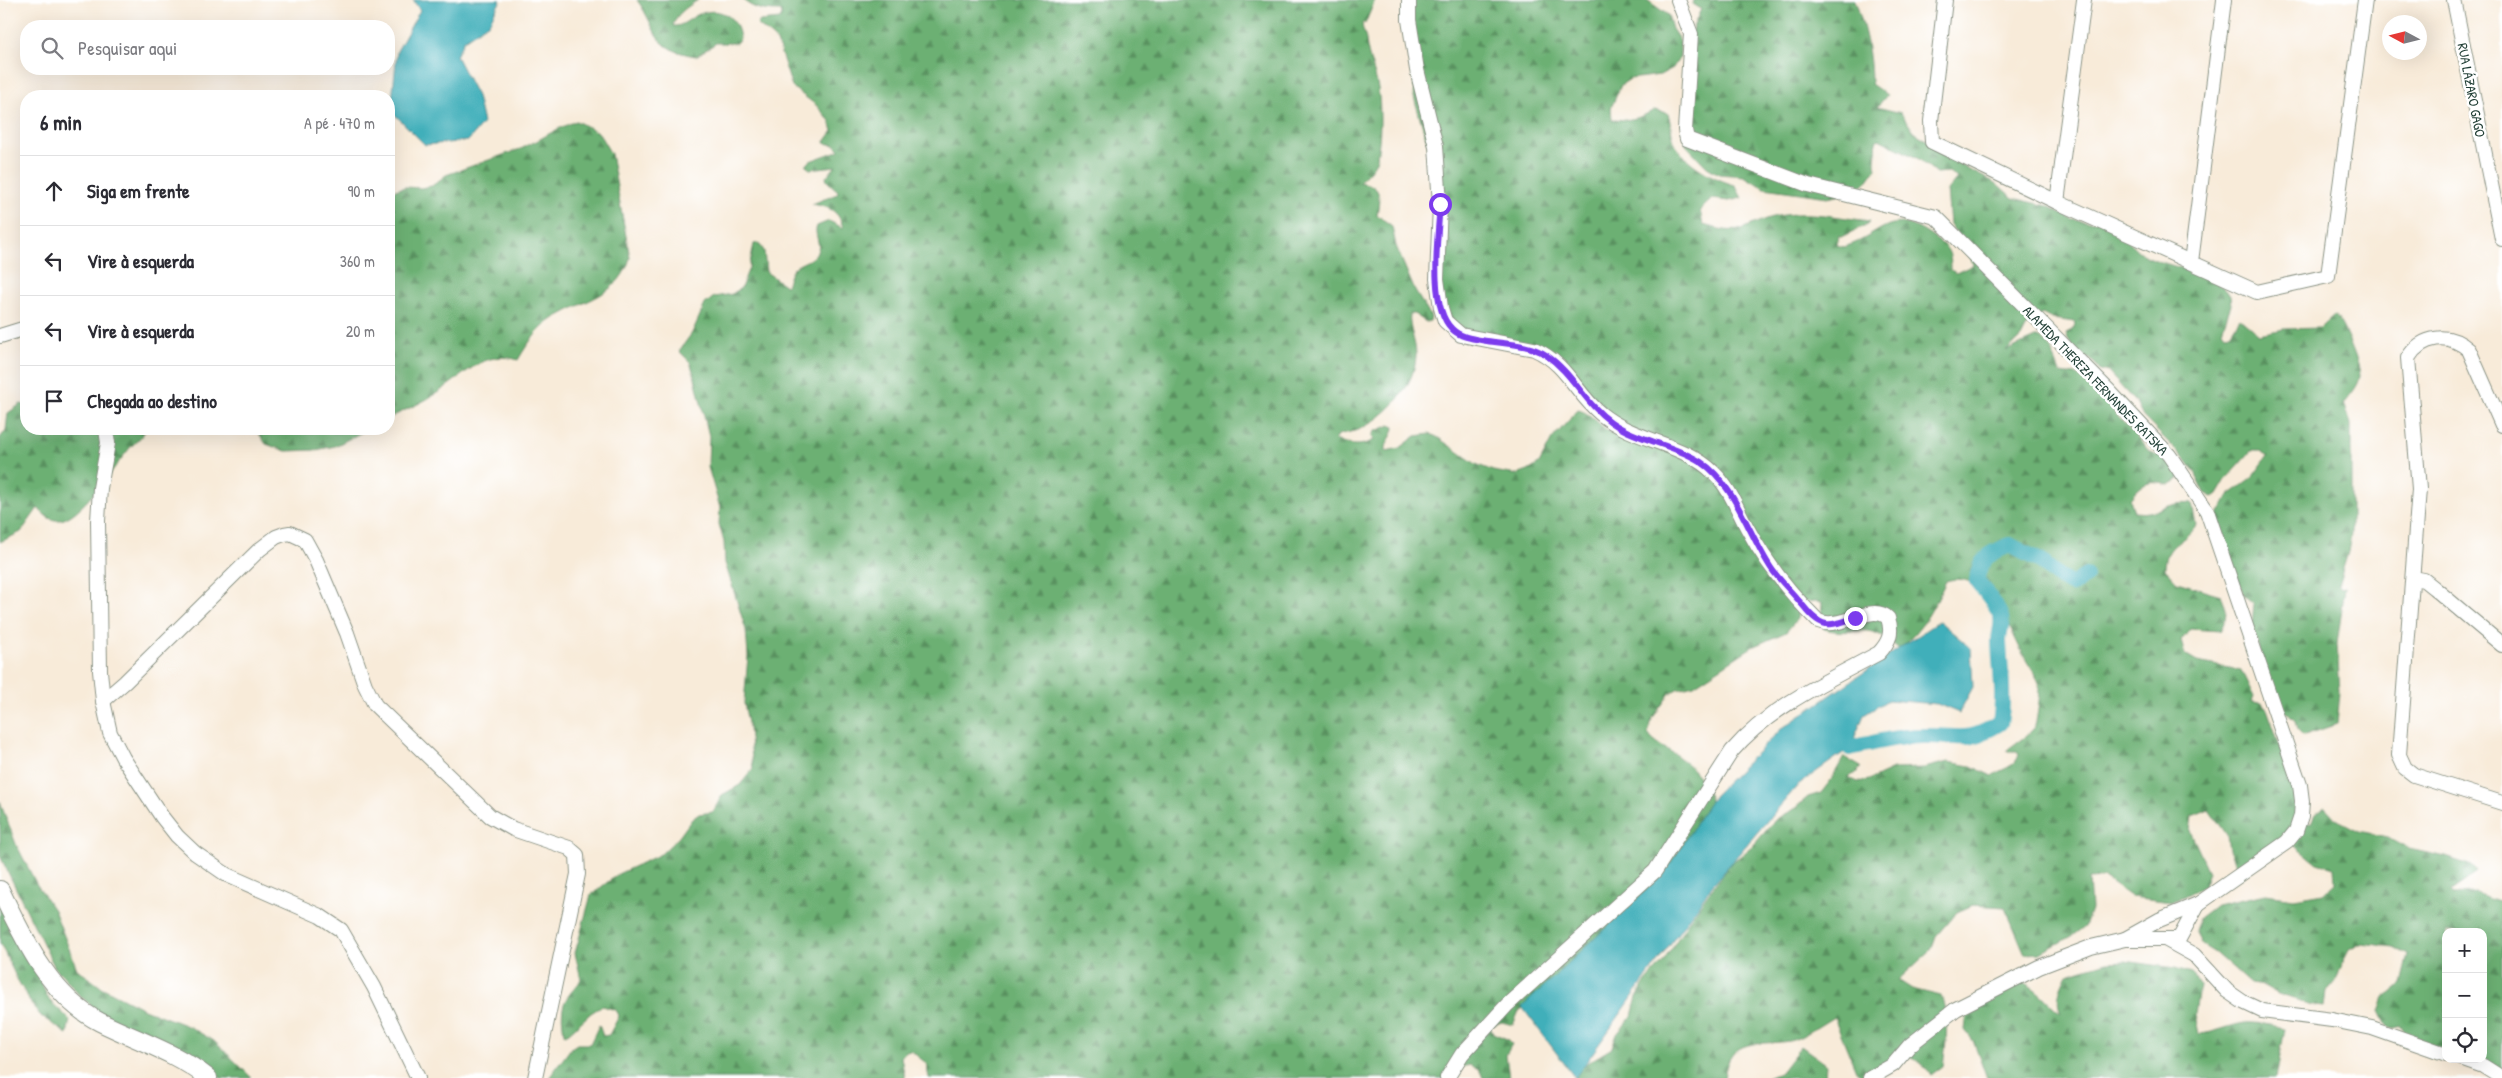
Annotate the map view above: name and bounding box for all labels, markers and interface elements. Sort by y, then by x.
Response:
north arrow [2382,15,2427,60]
search box [20,20,395,75]
icon: search [38,34,66,62]
text: Pesquisar aqui [78,35,177,61]
street label: RUA LÁZARO GAGO [2454,41,2490,139]
text: 6 min [40,108,82,137]
text: A pé · 470 m [304,112,375,134]
icon: ahead [40,177,68,205]
text: Siga em frente [87,178,190,204]
text: 90 m [347,180,375,202]
route start [1429,193,1452,216]
icon: left [40,247,68,275]
text: Vire à esquerda [87,248,194,274]
text: 360 m [340,250,375,272]
street label: ALAMEDA THEREZA FERNANDES RATSKA [2019,301,2173,459]
icon: left [40,317,68,345]
text: Vire à esquerda [87,318,194,344]
text: 20 m [346,320,375,342]
icon: arrive [40,387,68,415]
text: Chegada ao destino [87,388,217,414]
route end [1844,607,1867,630]
map controls [2442,928,2487,1063]
button: + [2442,928,2487,973]
button: − [2442,973,2487,1018]
button: locate [2442,1018,2487,1063]

